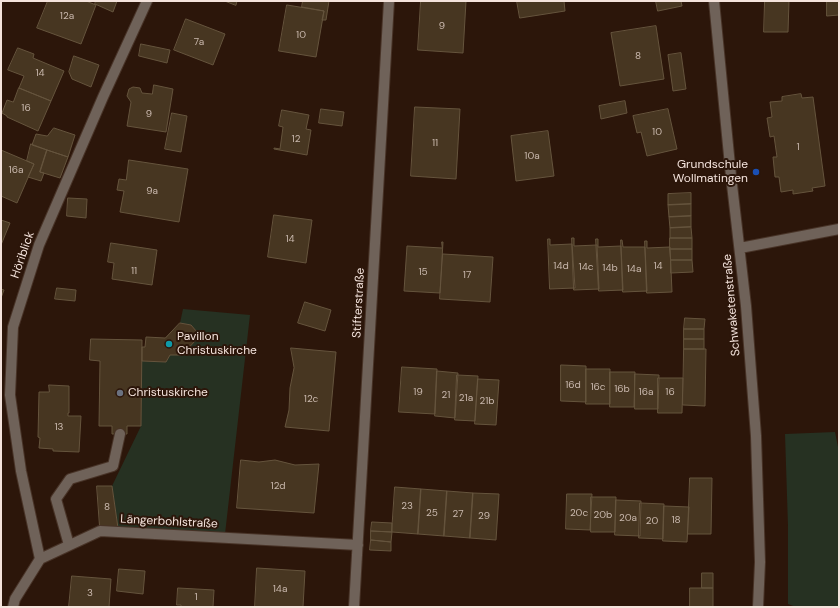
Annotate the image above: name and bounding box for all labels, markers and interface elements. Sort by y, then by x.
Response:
house number: 12a [60,10,74,22]
house number: 9 [439,20,445,32]
house number: 10 [296,29,306,41]
house number: 7a [194,36,204,48]
house number: 8 [635,50,641,62]
house number: 14 [35,67,45,79]
house number: 16 [21,102,31,114]
house number: 9 [146,108,152,120]
house number: 10 [652,126,662,138]
house number: 12 [292,133,300,145]
house number: 11 [432,137,438,149]
house number: 1 [796,141,800,153]
house number: 10a [524,150,540,162]
place label: Grundschule Wollmatingen [673,158,748,186]
house number: 16a [9,164,23,176]
marker: Grundschule Wollmatingen [751,167,761,177]
house number: 9a [146,185,158,197]
street label: Höriblick [8,230,38,280]
house number: 14 [285,233,295,245]
street label: Schwaketenstraße [720,253,744,357]
house number: 14d [553,260,569,272]
house number: 14 [653,260,663,272]
house number: 14c [579,261,593,273]
house number: 14b [602,262,618,274]
house number: 14a [627,263,641,275]
house number: 11 [131,265,137,277]
house number: 15 [418,266,428,278]
street label: Stifterstraße [350,267,368,339]
house number: 17 [463,269,471,281]
place label: Pavillon Christuskirche [177,330,257,358]
marker: Pavillon Christuskirche [164,339,174,349]
house number: 16d [565,379,581,391]
house number: 16c [590,381,606,393]
house number: 16b [614,383,630,395]
place label: Christuskirche [128,386,208,400]
house number: 19 [413,386,423,398]
house number: 16a [639,386,653,398]
house number: 16 [665,386,675,398]
marker: Christuskirche [115,388,125,398]
house number: 21 [442,389,450,401]
house number: 21a [459,392,473,404]
house number: 12c [304,393,318,405]
house number: 21b [479,395,495,407]
house number: 13 [54,421,64,433]
house number: 12d [271,480,285,492]
house number: 23 [401,500,413,512]
house number: 8 [104,501,110,513]
house number: 25 [426,507,438,519]
house number: 20c [570,507,588,519]
house number: 27 [453,508,463,520]
house number: 20b [594,509,612,521]
house number: 29 [478,510,490,522]
street label: Längerbohlstraße [120,512,218,532]
house number: 20a [619,512,637,524]
house number: 18 [671,514,681,526]
house number: 20 [646,515,658,527]
house number: 14a [273,583,287,595]
house number: 3 [87,587,93,599]
house number: 1 [194,591,198,603]

